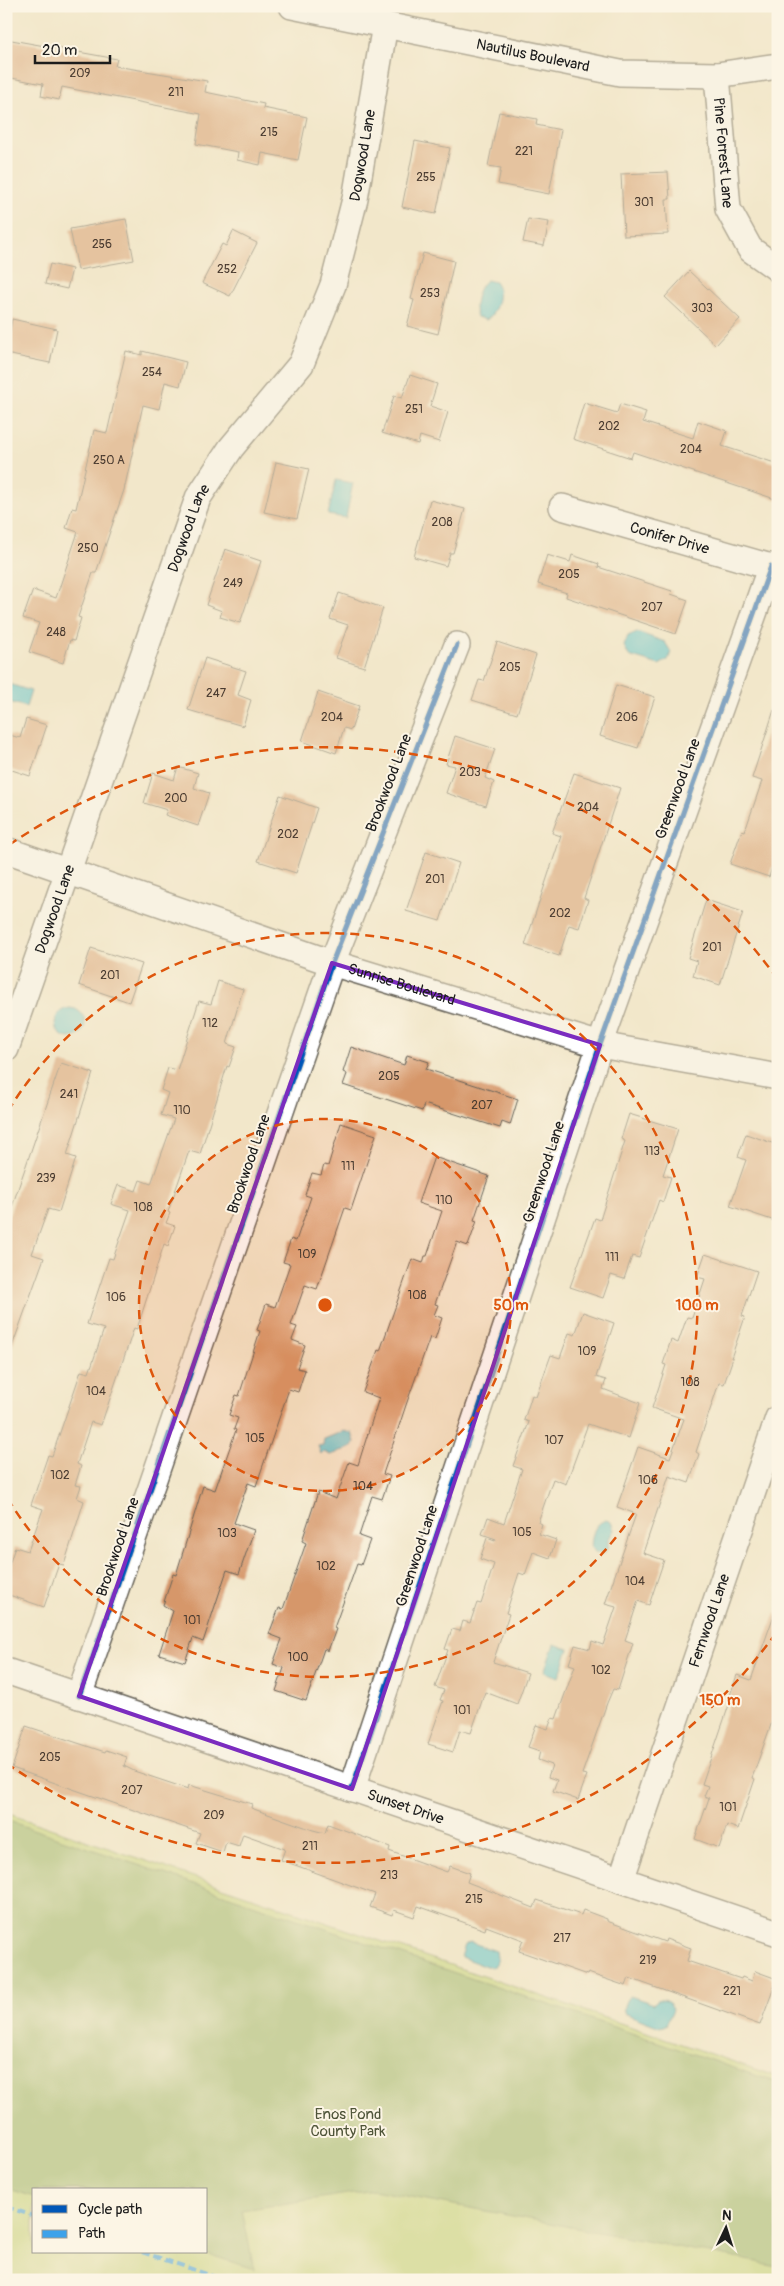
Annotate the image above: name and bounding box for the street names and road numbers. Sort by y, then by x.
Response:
street label: Nautilus Boulevard [475,34,591,76]
street label: Pine Forrest Lane [709,97,737,209]
street label: Dogwood Lane [345,107,380,203]
street label: Dogwood Lane [163,480,214,575]
street label: Conifer Drive [628,518,712,558]
street label: Brookwood Lane [362,731,417,835]
street label: Greenwood Lane [651,736,705,842]
street label: Dogwood Lane [30,862,79,956]
street label: Sunrise Boulevard [346,959,458,1010]
street label: Brookwood Lane [223,1111,275,1216]
street label: Greenwood Lane [519,1118,570,1225]
street label: Brookwood Lane [92,1494,144,1599]
street label: Greenwood Lane [392,1502,443,1609]
street label: Fernwood Lane [684,1571,734,1670]
street label: Sunset Drive [365,1785,447,1829]

